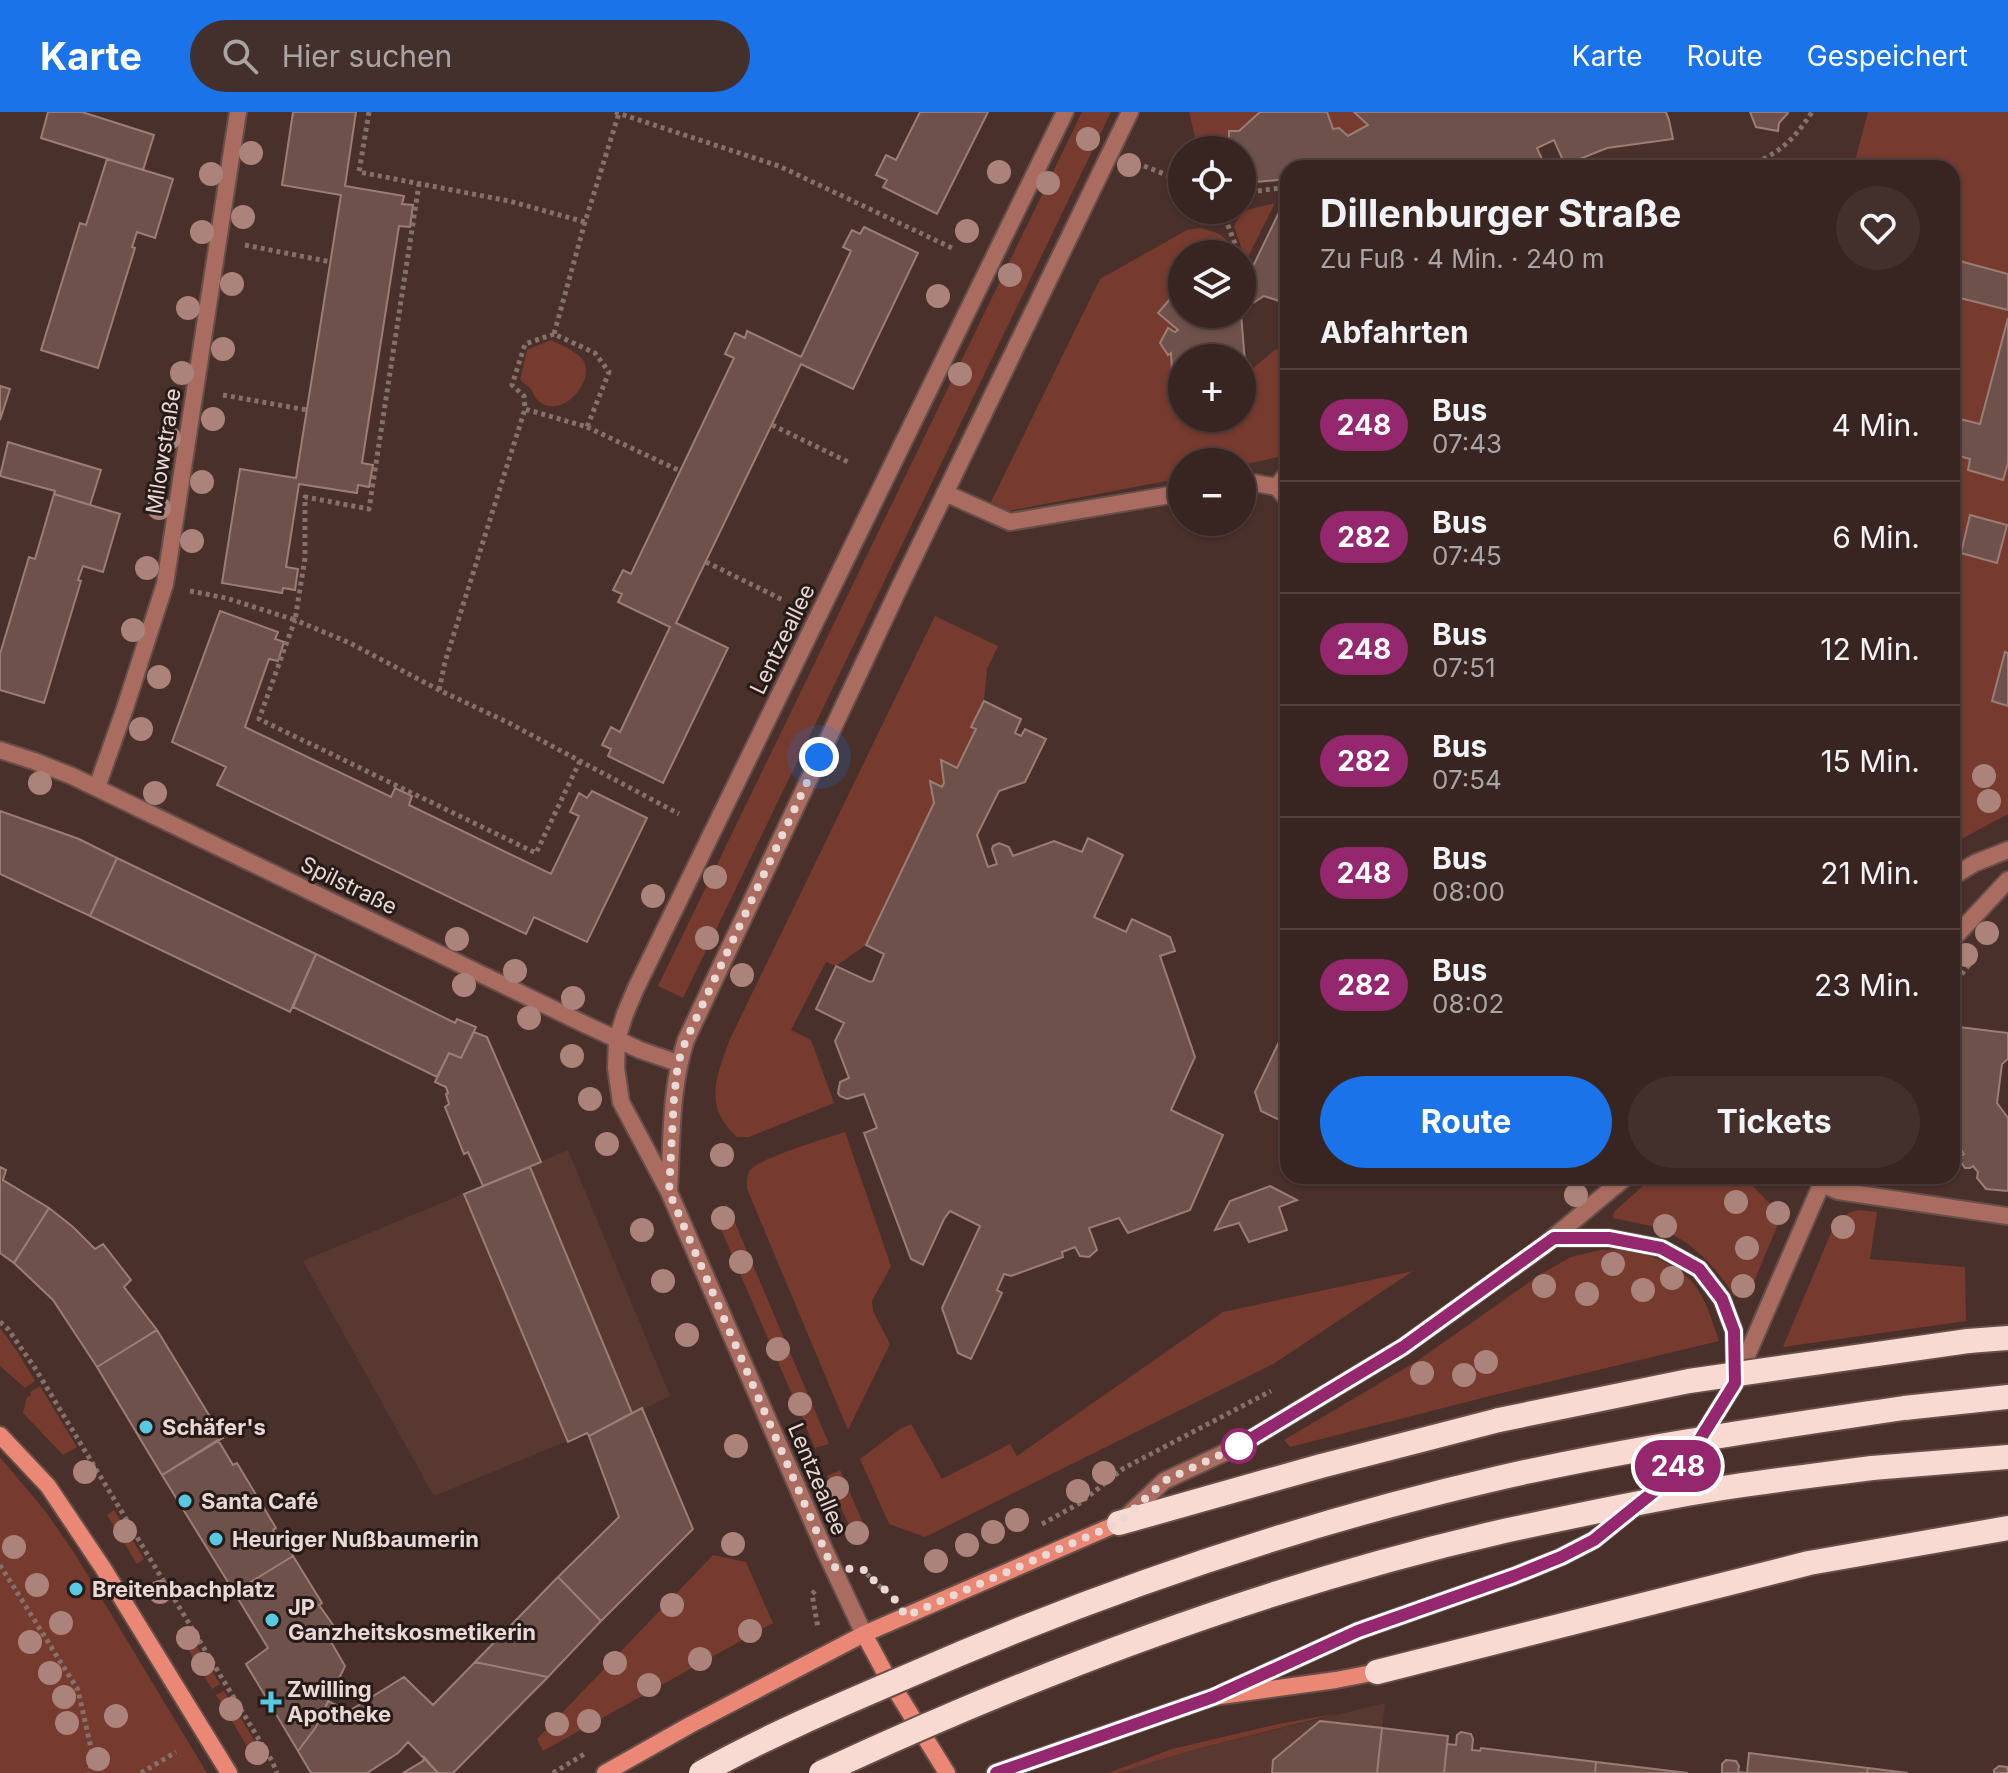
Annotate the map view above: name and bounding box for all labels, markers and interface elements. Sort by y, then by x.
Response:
search box [190,20,750,92]
text: Karte [40,33,142,79]
icon: search [218,34,262,78]
text: Hier suchen [282,38,452,74]
text: Karte [1572,39,1643,73]
text: Route [1687,39,1763,73]
text: Gespeichert [1807,39,1968,73]
map controls [1168,136,1256,536]
button: locate [1168,136,1256,224]
button: heart [1836,186,1920,270]
text: Dillenburger Straße [1320,190,1681,236]
button: layers [1168,240,1256,328]
text: Zu Fuß · 4 Min. · 240 m [1320,243,1605,274]
text: Abfahrten [1320,314,1469,350]
button: + [1168,344,1256,432]
street label: Milowstraße [140,386,186,516]
text: Bus [1432,392,1487,428]
text: 4 Min. [1831,407,1920,443]
text: 248 [1337,408,1391,442]
text: 07:43 [1432,428,1502,459]
button: − [1168,448,1256,536]
text: Bus [1432,504,1487,540]
text: 6 Min. [1832,519,1920,555]
text: 282 [1337,520,1391,554]
text: 07:45 [1432,540,1502,571]
street label: Lentzeallee [744,580,820,698]
text: Bus [1432,616,1487,652]
text: 12 Min. [1820,631,1920,667]
text: 248 [1337,632,1391,666]
text: 07:51 [1432,652,1496,683]
text: Bus [1432,728,1487,764]
your location [799,737,839,777]
text: 15 Min. [1820,743,1920,779]
text: 282 [1337,744,1391,778]
text: 07:54 [1432,764,1502,795]
text: Bus [1432,840,1487,876]
street label: Spilstraße [297,851,401,919]
text: 21 Min. [1820,855,1920,891]
text: 248 [1337,856,1391,890]
text: 08:00 [1432,876,1505,907]
text: Bus [1432,952,1487,988]
text: 23 Min. [1814,967,1920,1003]
text: 282 [1337,968,1391,1002]
text: 08:02 [1432,988,1504,1019]
button: Route [1320,1076,1612,1168]
button: Tickets [1628,1076,1920,1168]
place label: Schäfer's [162,1414,266,1440]
marker: Schäfer's [137,1418,155,1436]
street label: Lentzeallee [783,1419,853,1539]
unlabelled marker [1222,1429,1256,1463]
line badge: 248 [1632,1440,1724,1492]
text: 248 [1651,1449,1705,1483]
place label: Santa Café [201,1488,318,1514]
marker: Santa Café [176,1492,194,1510]
place label: Heuriger Nußbaumerin [232,1526,479,1552]
marker: Heuriger Nußbaumerin [207,1530,225,1548]
place label: Breitenbachplatz [92,1576,275,1602]
marker: Breitenbachplatz [67,1580,85,1598]
place label: JP Ganzheitskosmetikerin [288,1594,536,1645]
marker: JP Ganzheitskosmetikerin [263,1611,281,1629]
place label: Zwilling Apotheke [287,1676,391,1727]
marker: Zwilling Apotheke [262,1693,280,1711]

